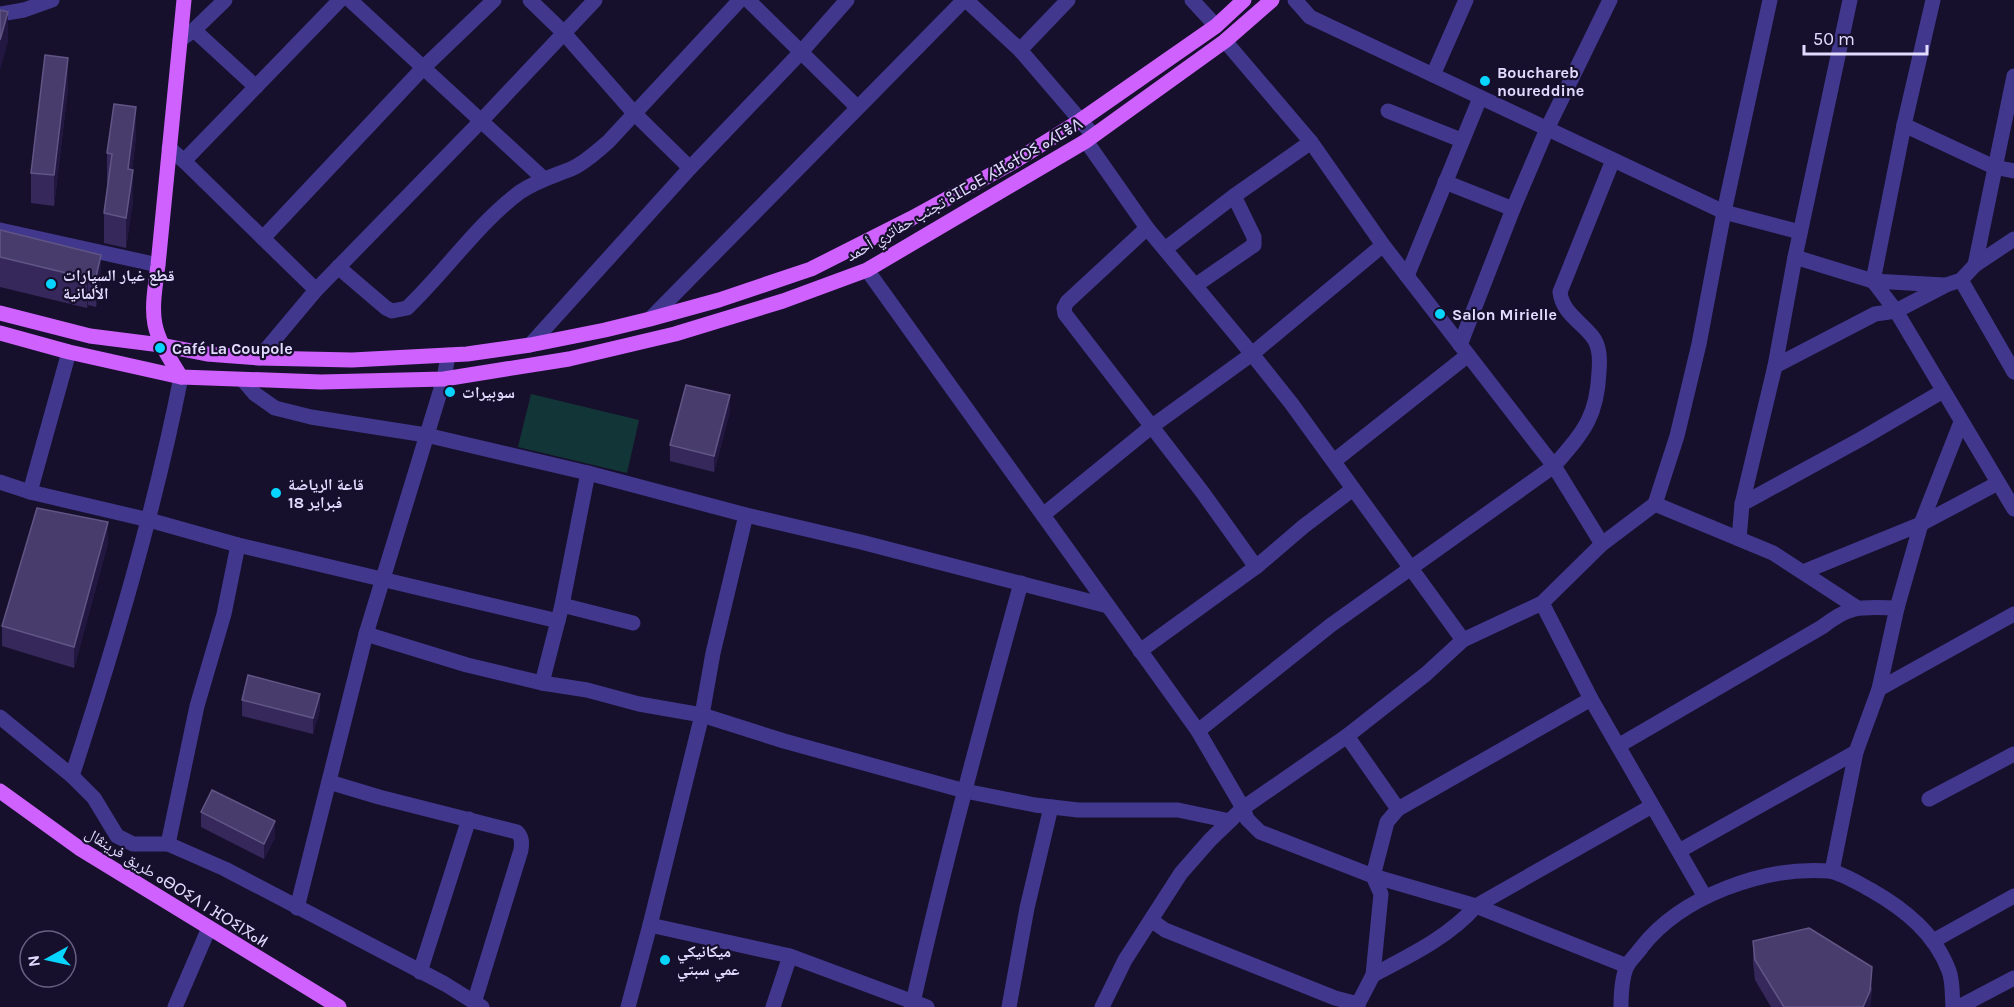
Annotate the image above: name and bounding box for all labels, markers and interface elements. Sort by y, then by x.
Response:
scale bar [1804,18,1927,56]
text: 50 m [1813,28,1855,50]
place label: Bouchareb noureddine [1497,63,1584,100]
marker: Bouchareb noureddine [1478,74,1492,88]
street label: تجنب حفاتري أحمد ⵓⵊⵎⴰⴹ ⵃⴼⴰⵜⵔⵉ ⴰⵃⵎⴻⴷ [843,114,1088,268]
place label: قطع غيار السيارات الألمانية [63,266,175,303]
marker: قطع غيار السيارات الألمانية [44,277,58,291]
place label: Salon Mirielle [1452,305,1557,324]
marker: Salon Mirielle [1433,307,1447,321]
place label: Café La Coupole [172,339,293,358]
marker: Café La Coupole [153,341,167,355]
place label: سوبيرات [462,383,515,402]
marker: سوبيرات [443,385,457,399]
place label: قاعة الرياضة 18 فبراير [288,475,364,512]
marker: قاعة الرياضة 18 فبراير [269,486,283,500]
street label: طريق فرينڨال ⴰⴱⵔⵉⴷ ⵏ ⴼⵔⵉⵏⴳⴰⵍ [81,823,271,952]
north arrow [18,929,78,989]
place label: ميكانيكي عمي سبتي [677,942,740,982]
marker: ميكانيكي عمي سبتي [658,953,672,967]
text: N [23,954,44,968]

